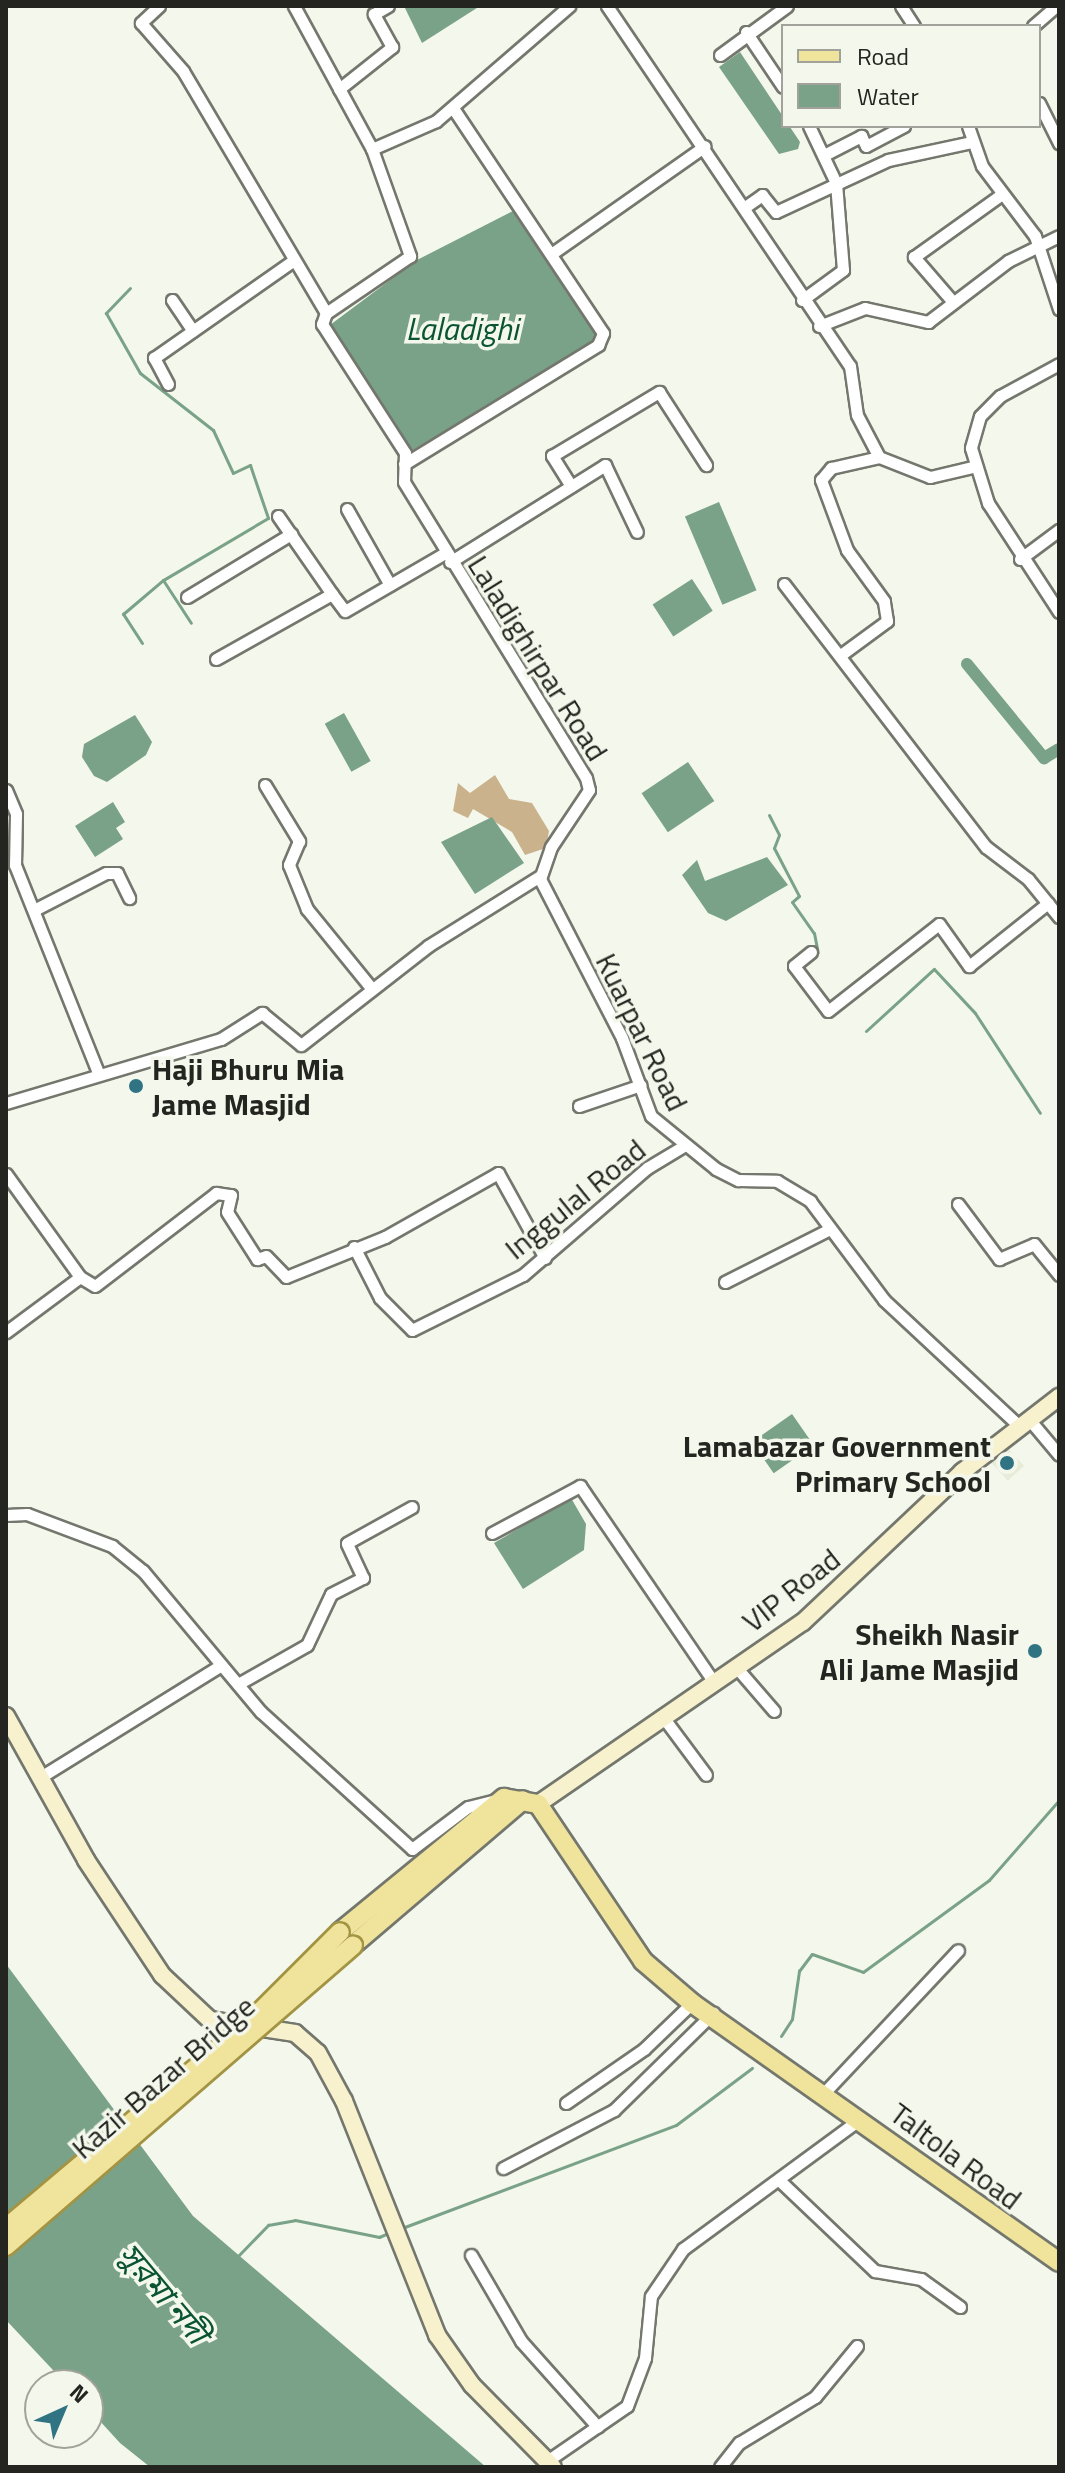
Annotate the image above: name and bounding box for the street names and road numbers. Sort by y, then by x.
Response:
street label: Laladighirpar Road [460,549,616,767]
street label: Kuarpar Road [588,947,696,1117]
street label: Inggulal Road [497,1131,653,1267]
street label: VIP Road [735,1541,847,1639]
street label: Kazir Bazar Bridge [64,1988,262,2166]
street label: Taltola Road [883,2095,1029,2217]

